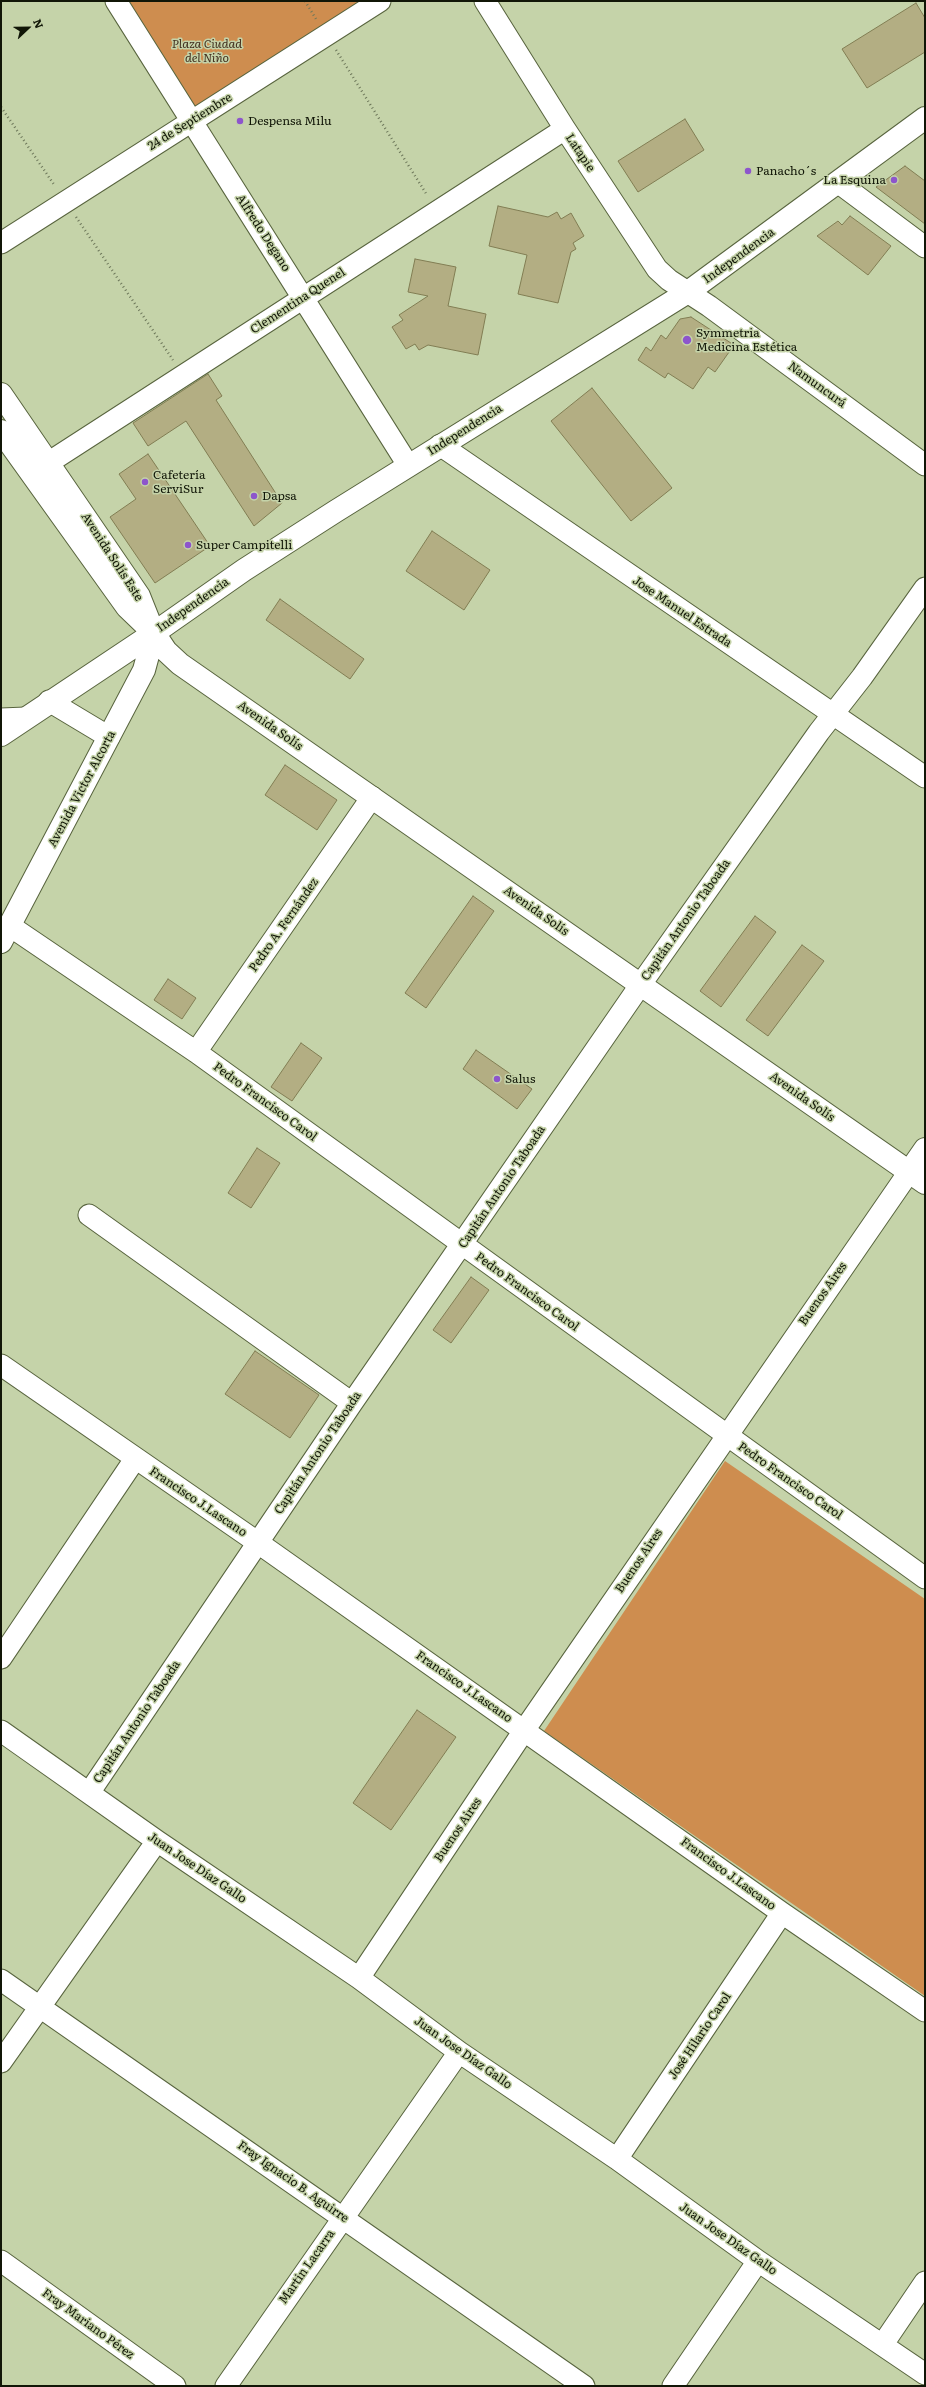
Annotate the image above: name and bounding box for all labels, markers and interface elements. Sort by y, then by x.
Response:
north arrow [8,8,48,48]
text: N [30,16,48,31]
park label: Plaza Ciudad del Niño [172,37,242,65]
street label: 24 de Septiembre [145,90,235,154]
place label: Despensa Milu [248,114,332,128]
marker: Despensa Milu [235,116,245,126]
street label: Latapie [562,131,598,175]
place label: Panacho´s [756,164,816,178]
marker: Panacho´s [743,166,753,176]
place label: La Esquina [823,173,886,187]
marker: La Esquina [889,175,899,185]
street label: Alfredo Degano [233,192,293,274]
street label: Independencia [700,225,778,287]
street label: Clementina Quenel [248,265,348,337]
place label: Symmetria Medicina Estética [696,326,797,354]
marker: Symmetria Medicina Estética [681,334,693,346]
street label: Namuncurá [785,359,849,411]
street label: Independencia [425,401,505,459]
place label: Cafetería ServiSur [153,468,205,496]
marker: Cafetería ServiSur [140,477,150,487]
place label: Dapsa [262,489,297,503]
marker: Dapsa [249,491,259,501]
street label: Avenida Solís Este [78,510,146,604]
place label: Super Campitelli [196,538,292,552]
marker: Super Campitelli [183,540,193,550]
street label: Jose Manuel Estrada [630,573,734,651]
street label: Independencia [154,575,232,635]
street label: Avenida Solís [235,698,305,754]
street label: Avenida Victor Alcorta [45,728,119,850]
street label: Capitán Antonio Taboada [639,856,733,984]
street label: Pedro A. Fernández [246,875,322,975]
street label: Avenida Solís [501,883,571,939]
street label: Pedro Francisco Carol [210,1060,320,1144]
street label: Avenida Solís [767,1069,837,1125]
place label: Salus [505,1072,535,1086]
marker: Salus [492,1074,502,1084]
street label: Capitán Antonio Taboada [455,1123,549,1251]
street label: Pedro Francisco Carol [472,1250,582,1334]
street label: Buenos Aires [796,1260,850,1328]
street label: Capitán Antonio Taboada [271,1389,365,1517]
street label: Pedro Francisco Carol [735,1439,845,1523]
street label: Francisco J.Lascano [147,1464,249,1540]
street label: Buenos Aires [612,1526,666,1596]
street label: Francisco J.Lascano [413,1648,515,1726]
street label: Capitán Antonio Taboada [90,1658,184,1786]
street label: Buenos Aires [431,1795,485,1865]
street label: Juan Jose Díaz Gallo [145,1830,249,1906]
street label: Francisco J.Lascano [677,1835,779,1913]
street label: José Hilario Carol [666,1990,734,2082]
street label: Juan Jose Díaz Gallo [411,2014,515,2092]
street label: Fray Ignacio B. Aguirre [235,2138,351,2226]
street label: Juan Jose Díaz Gallo [676,2200,780,2278]
street label: Martin Lacarra [276,2227,338,2307]
street label: Fray Mariano Pérez [39,2286,137,2362]

